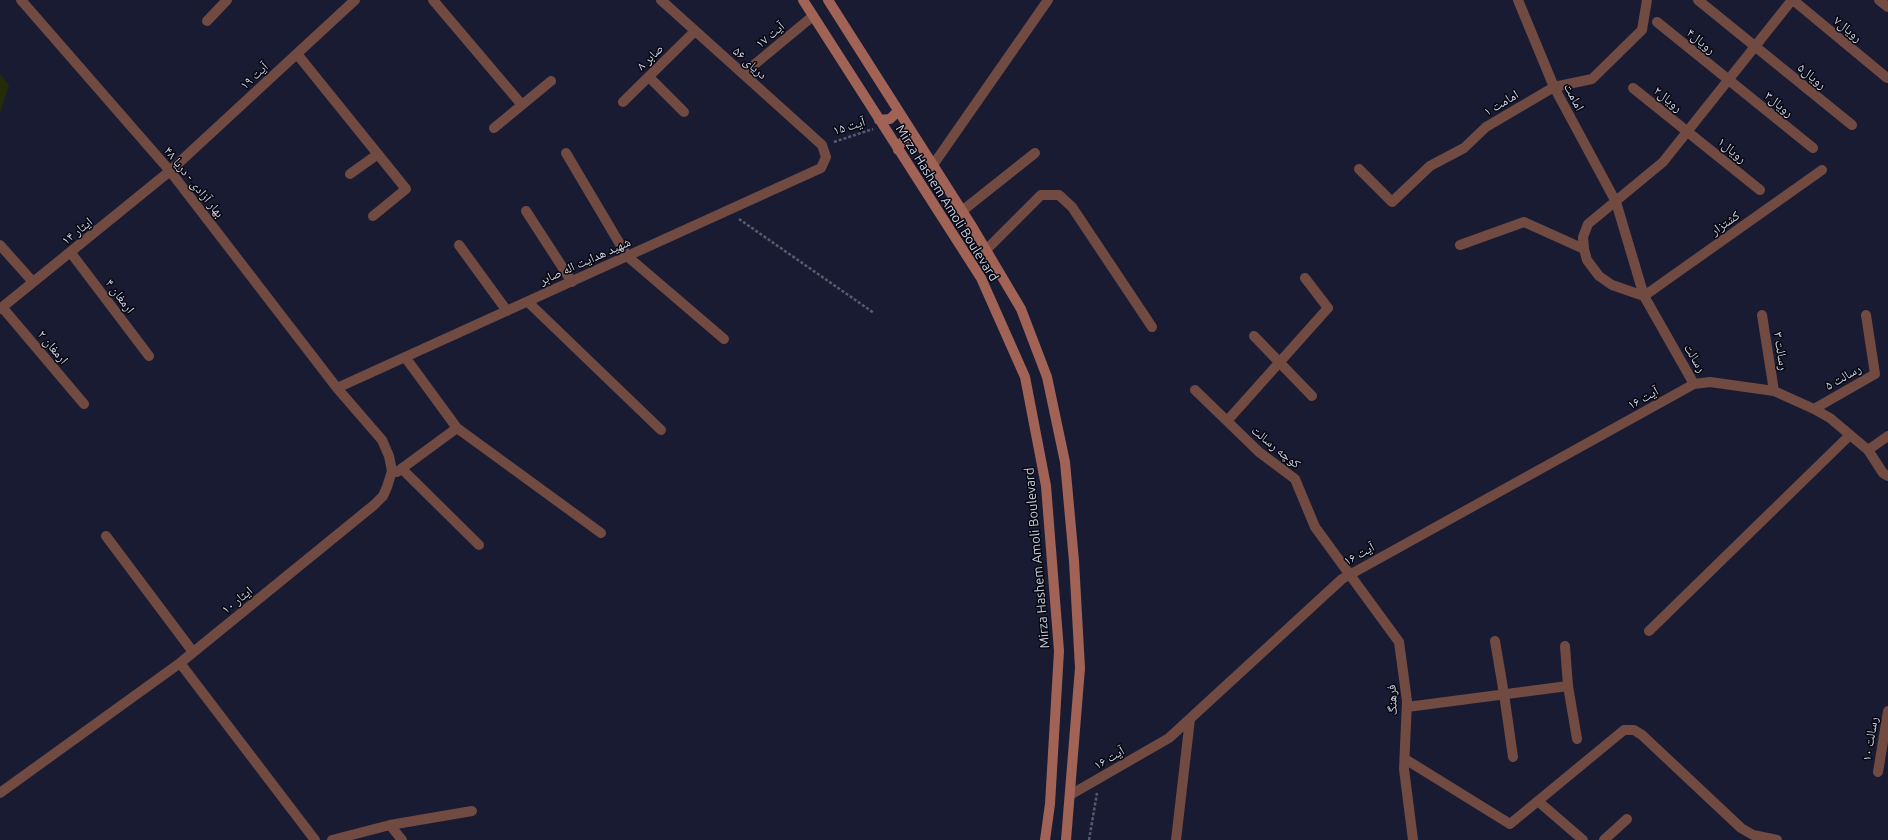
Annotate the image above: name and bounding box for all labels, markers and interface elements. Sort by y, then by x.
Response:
street label: رویال۷ [1831,13,1865,45]
street label: آیت ۱۷ [752,18,788,52]
street label: رویال۴ [1683,25,1719,57]
street label: صابر ۸ [633,41,667,73]
street label: دریای ۵۶ [730,44,770,82]
street label: آیت ۱۹ [237,59,271,93]
street label: رویال۵ [1794,60,1830,92]
street label: امامت [1560,81,1588,113]
street label: رویال۲ [1650,83,1686,115]
street label: امامت ۱ [1481,87,1521,119]
street label: رویال۳ [1761,88,1797,120]
street label: آیت ۱۵ [831,114,867,138]
street label: Mirza Hashem Amoli Boulevard [892,122,1002,284]
street label: رویال۱ [1714,134,1750,166]
street label: بهار آزادی - دریا ۴۸ [161,143,227,221]
street label: کشتزار [1707,207,1743,239]
street label: ایثار ۱۴ [58,214,96,248]
street label: شهید هدایت اله صابر [537,234,633,288]
street label: ارمغان ۴ [102,276,138,316]
street label: ارمغان ۲ [34,327,72,367]
street label: رسالت ۳ [1770,330,1792,372]
street label: رسالت [1681,341,1709,375]
street label: رسالت ۵ [1822,360,1864,394]
street label: آیت ۱۶ [1625,383,1661,413]
street label: کوچه رسالت [1248,422,1304,472]
street label: Mirza Hashem Amoli Boulevard [1021,467,1053,649]
street label: آیت ۱۶ [1341,539,1377,569]
street label: ایثار ۱۰ [218,583,256,617]
street label: فرهنگ [1383,684,1401,716]
street label: رسالت ۱۰ [1859,716,1881,762]
street label: آیت ۱۶ [1091,743,1127,773]

